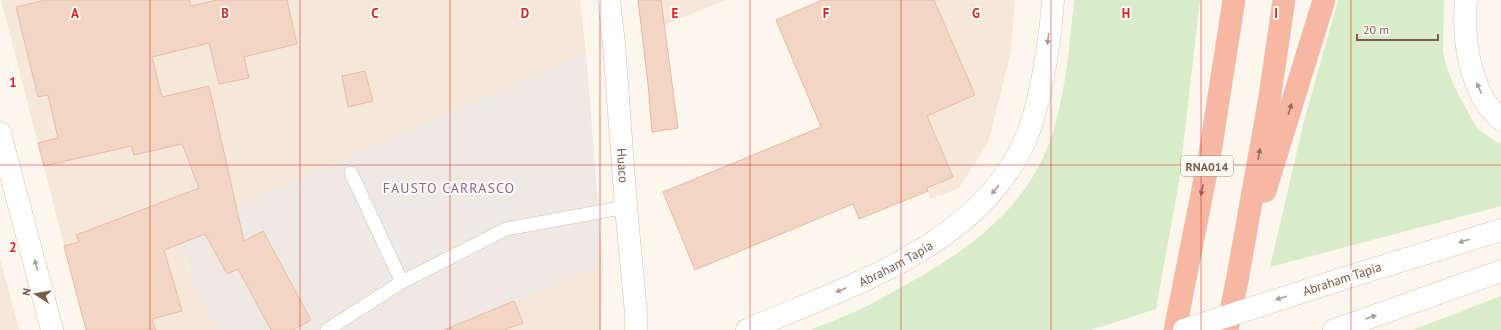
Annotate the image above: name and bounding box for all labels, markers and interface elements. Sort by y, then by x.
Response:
text: A [71,5,79,22]
text: B [221,5,229,22]
text: C [371,5,379,22]
text: D [521,5,529,22]
text: E [672,5,679,22]
text: F [823,5,830,22]
text: G [972,5,980,22]
text: H [1122,5,1130,22]
text: I [1274,5,1278,22]
scale bar [1357,16,1438,42]
text: 20 m [1363,22,1389,37]
one-way arrow [1045,33,1052,45]
text: 1 [9,74,17,91]
one-way arrow [1476,82,1482,93]
one-way arrow [1287,103,1293,115]
street label: Huaco [613,147,633,183]
one-way arrow [1257,148,1263,160]
road number: RNA014 [1181,156,1233,176]
district label: FAUSTO CARRASCO [383,179,515,197]
one-way arrow [991,184,999,195]
one-way arrow [1199,184,1205,197]
street label: Abraham Tapia [856,236,936,290]
one-way arrow [1457,238,1469,244]
text: 2 [9,239,17,256]
street label: Abraham Tapia [1300,258,1384,300]
one-way arrow [32,259,38,271]
north arrow [16,274,56,314]
text: N [19,287,34,297]
one-way arrow [835,287,846,293]
one-way arrow [1275,296,1287,302]
one-way arrow [1366,314,1378,320]

